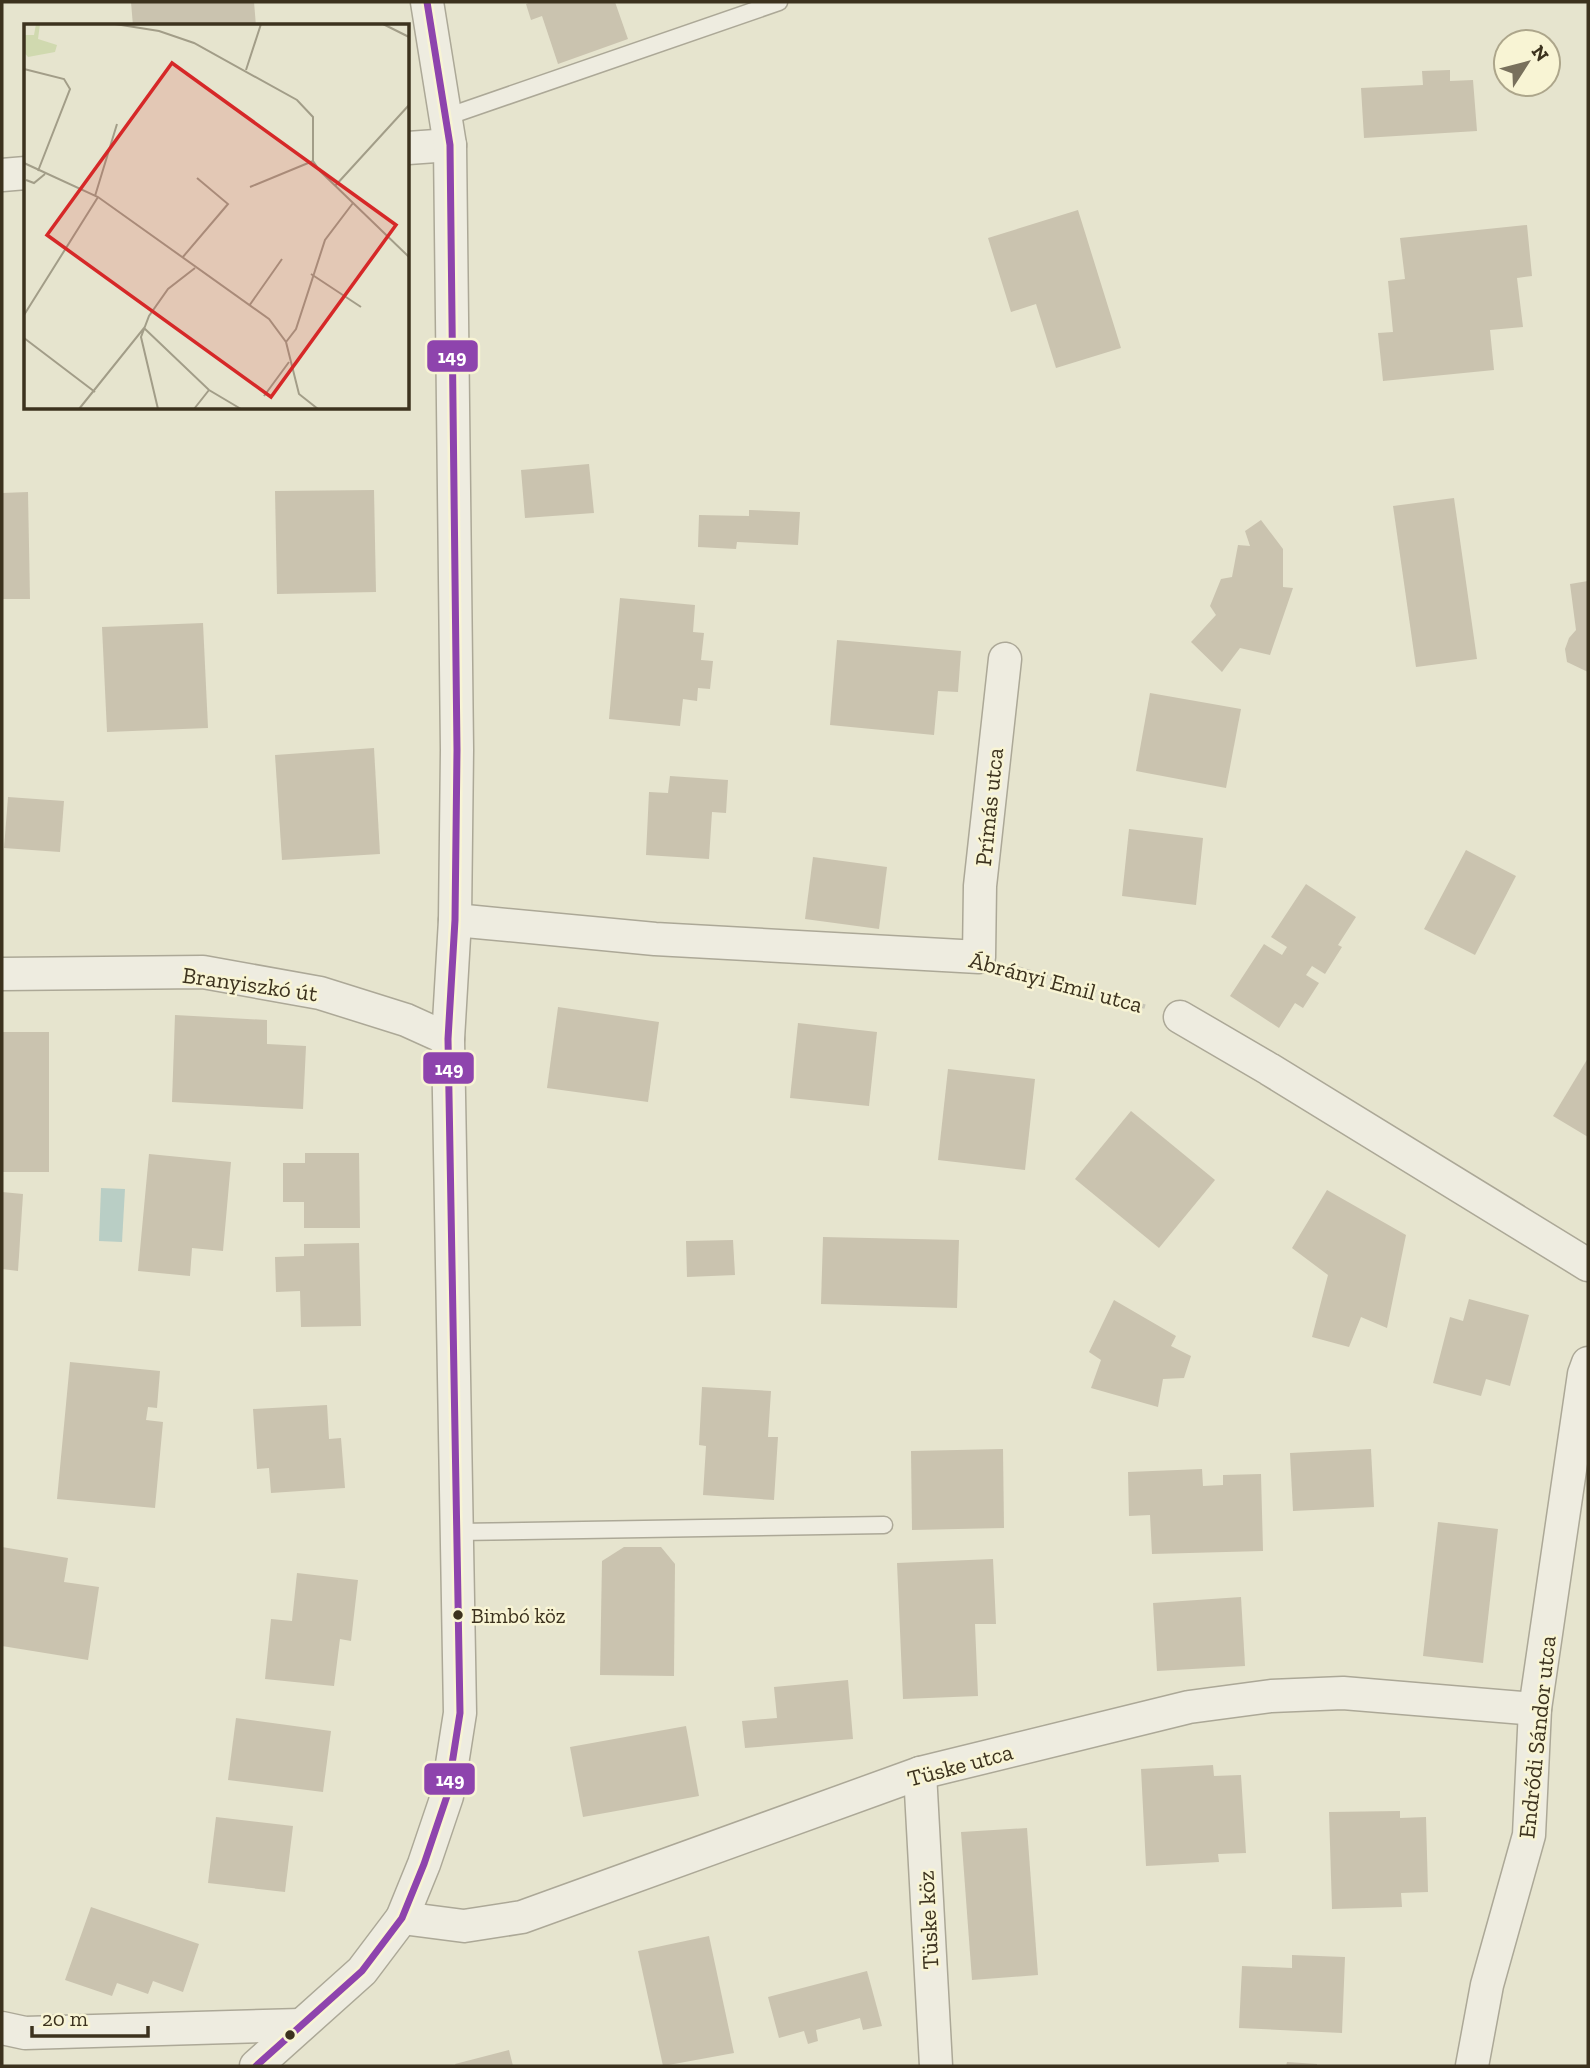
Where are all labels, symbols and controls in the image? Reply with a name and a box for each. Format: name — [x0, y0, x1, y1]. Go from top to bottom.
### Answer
inset map — [24, 24, 410, 410]
north arrow — [1492, 28, 1562, 98]
text: N — [1527, 41, 1554, 66]
line badge: 149 — [426, 339, 479, 373]
text: 149 — [438, 345, 466, 368]
street label: Prímás utca — [969, 746, 1009, 868]
street label: Ábrányi Emil utca — [966, 945, 1146, 1019]
street label: Branyiszkó út — [181, 961, 320, 1007]
line badge: 149 — [422, 1051, 475, 1085]
text: 149 — [435, 1057, 463, 1080]
place label: Bimbó köz — [471, 1603, 566, 1628]
marker: Bimbó köz — [451, 1608, 465, 1622]
street label: Endrődi Sándor utca — [1512, 1634, 1562, 1840]
street label: Tüske utca — [904, 1737, 1016, 1793]
line badge: 149 — [423, 1762, 476, 1796]
text: 149 — [436, 1768, 464, 1791]
street label: Tüske köz — [911, 1870, 945, 1970]
scale bar — [32, 1994, 147, 2038]
text: 20 m — [42, 2006, 88, 2031]
unlabelled marker — [283, 2028, 297, 2042]

